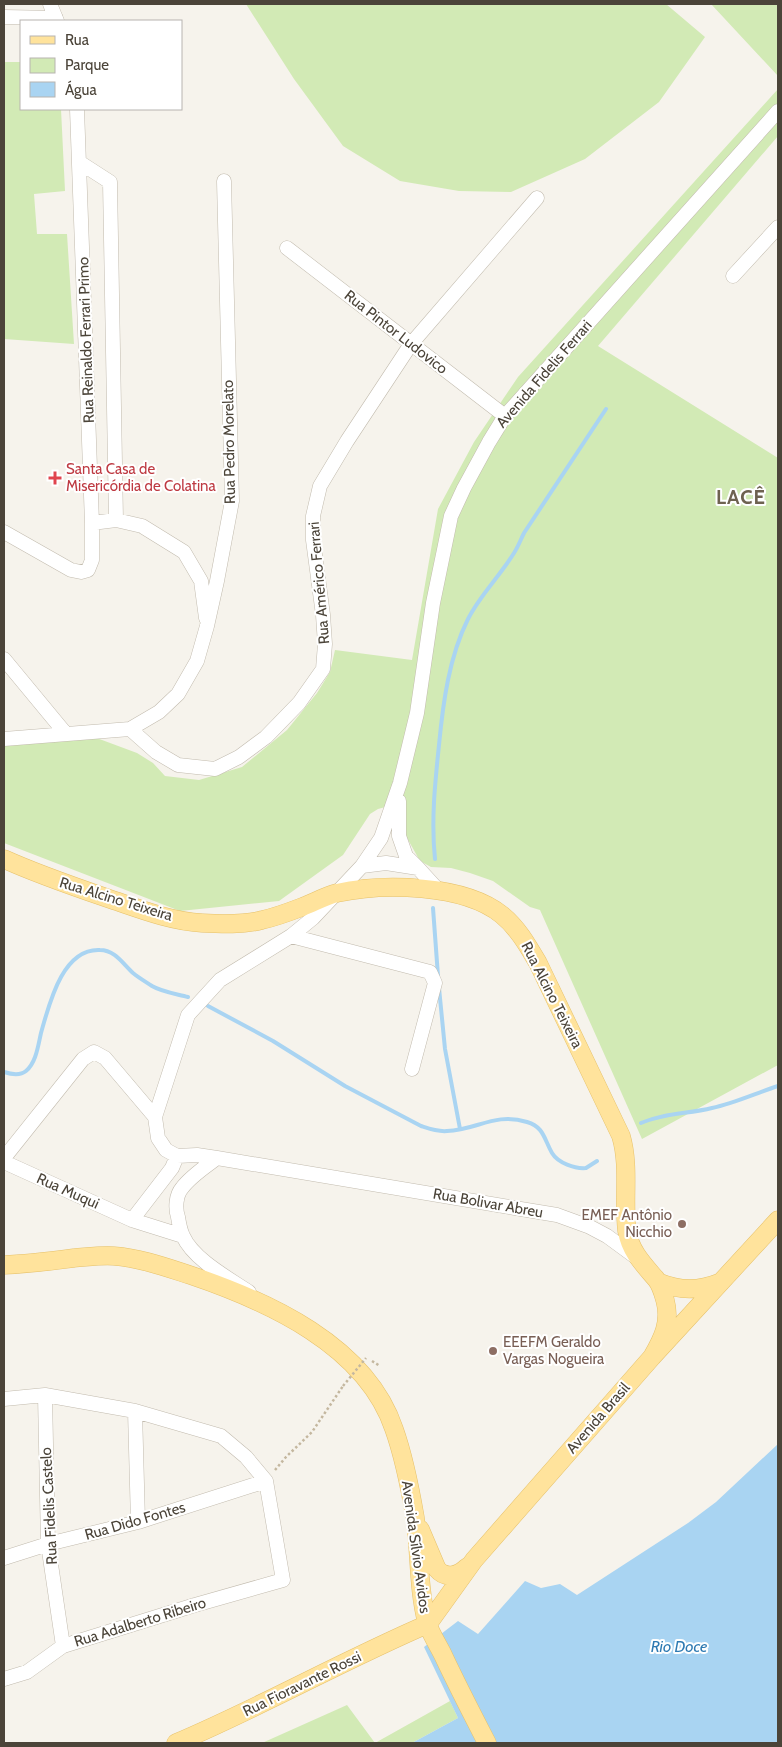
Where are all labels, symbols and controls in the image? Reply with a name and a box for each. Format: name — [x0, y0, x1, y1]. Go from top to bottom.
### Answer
legend — [20, 20, 182, 110]
text: Rua — [65, 31, 90, 49]
text: Parque — [65, 56, 109, 74]
text: Água — [65, 80, 97, 99]
street label: Rua Reinaldo Ferrari Primo — [74, 257, 98, 423]
street label: Rua Pintor Ludovico — [341, 286, 451, 378]
street label: Avenida Fidelis Ferrari — [492, 317, 596, 431]
street label: Rua Pedro Morelato — [219, 380, 239, 504]
place label: Santa Casa de Misericórdia de Colatina — [66, 460, 216, 495]
marker: Santa Casa de Misericórdia de Colatina — [48, 471, 62, 485]
district label: LACÊ — [716, 485, 766, 509]
street label: Rua Américo Ferrari — [305, 521, 333, 645]
street label: Rua Alcino Teixeira — [57, 873, 175, 925]
street label: Rua Alcino Teixeira — [517, 939, 587, 1052]
street label: Rua Muqui — [34, 1169, 102, 1213]
street label: Rua Bolivar Abreu — [432, 1184, 544, 1222]
place label: EMEF Antônio Nicchio — [581, 1206, 672, 1241]
marker: EMEF Antônio Nicchio — [676, 1218, 688, 1230]
place label: EEEFM Geraldo Vargas Nogueira — [503, 1333, 605, 1368]
marker: EEEFM Geraldo Vargas Nogueira — [487, 1345, 499, 1357]
street label: Avenida Brasil — [562, 1379, 634, 1457]
street label: Rua Fidelis Castelo — [37, 1447, 61, 1565]
street label: Avenida Sílvio Avidos — [398, 1480, 434, 1614]
street label: Rua Dido Fontes — [83, 1498, 187, 1544]
street label: Rua Adalberto Ribeiro — [72, 1593, 208, 1651]
water label: Rio Doce — [651, 1637, 707, 1656]
street label: Rua Fioravante Rossi — [240, 1648, 364, 1720]

